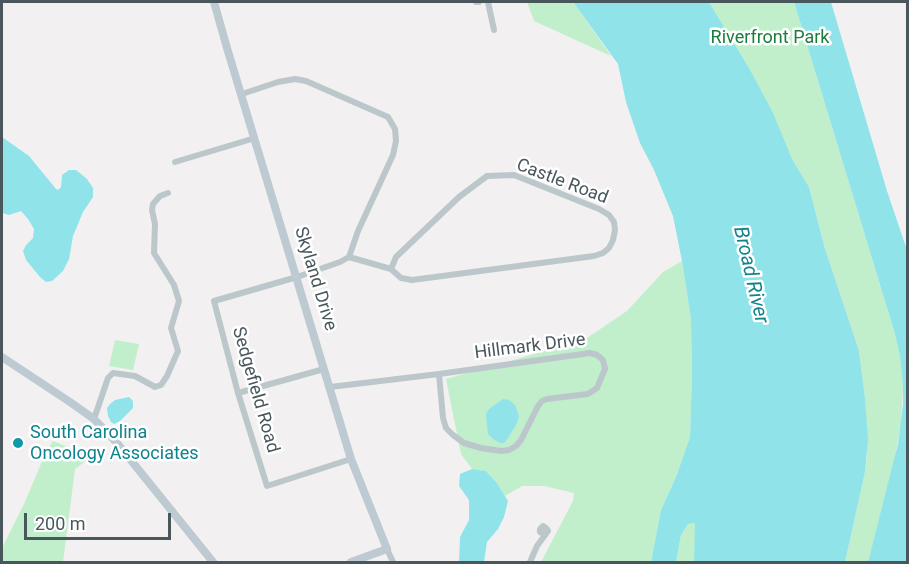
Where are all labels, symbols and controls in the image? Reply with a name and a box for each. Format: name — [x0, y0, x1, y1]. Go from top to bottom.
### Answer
park label: Riverfront Park — [711, 27, 829, 49]
street label: Castle Road — [513, 155, 611, 209]
street label: Skyland Drive — [289, 224, 341, 334]
water label: Broad River — [727, 224, 773, 326]
street label: Sedgefield Road — [227, 325, 283, 455]
street label: Hillmark Drive — [473, 329, 587, 365]
place label: South Carolina Oncology Associates — [30, 422, 199, 464]
marker: South Carolina Oncology Associates — [11, 436, 25, 450]
scale bar — [27, 501, 174, 539]
text: 200 m — [35, 513, 86, 534]

